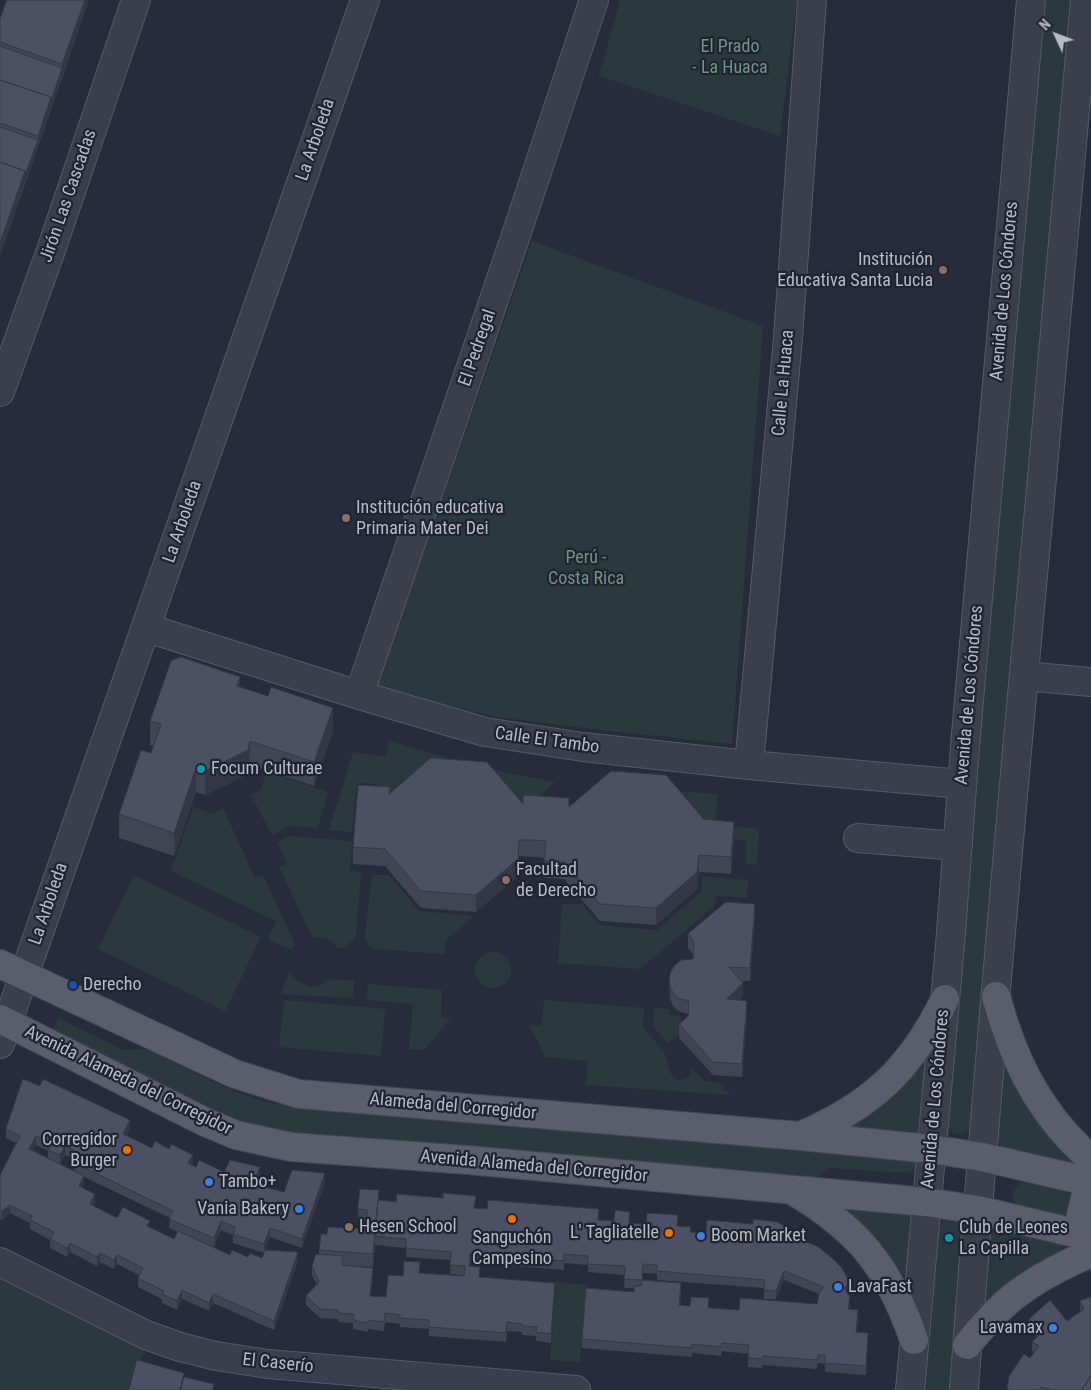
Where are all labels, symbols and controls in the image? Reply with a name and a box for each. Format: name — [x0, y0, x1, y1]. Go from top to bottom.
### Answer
north arrow — [1031, 10, 1081, 60]
text: N — [1036, 16, 1054, 33]
park label: El Prado - La Huaca — [692, 36, 768, 78]
street label: La Arboleda — [292, 96, 340, 184]
street label: Jirón Las Cascadas — [36, 127, 102, 265]
street label: Avenida de Los Cóndores — [986, 200, 1024, 382]
place label: Institución Educativa Santa Lucia — [777, 249, 933, 292]
marker: Institución Educativa Santa Lucia — [937, 264, 949, 276]
street label: El Pedregal — [455, 307, 501, 389]
street label: Calle La Huaca — [769, 329, 799, 437]
street label: La Arboleda — [159, 478, 207, 566]
place label: Institución educativa Primaria Mater Dei — [356, 497, 504, 540]
marker: Institución educativa Primaria Mater Dei — [340, 512, 352, 524]
park label: Perú - Costa Rica — [548, 547, 624, 590]
street label: Avenida de Los Cóndores — [951, 604, 989, 786]
street label: Calle El Tambo — [493, 723, 601, 759]
place label: Focum Culturae — [211, 758, 322, 780]
marker: Focum Culturae — [195, 763, 207, 775]
place label: Facultad de Derecho — [516, 859, 596, 902]
street label: La Arboleda — [25, 860, 73, 948]
marker: Facultad de Derecho — [500, 874, 512, 886]
place label: Derecho — [83, 974, 142, 996]
marker: Derecho — [67, 979, 79, 991]
street label: Avenida de Los Cóndores — [917, 1008, 955, 1190]
street label: Avenida Alameda del Corregidor — [21, 1021, 235, 1141]
street label: Alameda del Corregidor — [369, 1089, 537, 1125]
place label: Corregidor Burger — [42, 1129, 117, 1172]
marker: Corregidor Burger — [121, 1144, 133, 1156]
street label: Avenida Alameda del Corregidor — [420, 1146, 648, 1188]
place label: Tambo+ — [219, 1171, 276, 1193]
marker: Tambo+ — [203, 1176, 215, 1188]
place label: Vania Bakery — [197, 1198, 289, 1220]
marker: Vania Bakery — [293, 1203, 305, 1215]
marker: Sanguchón Campesino — [506, 1213, 518, 1225]
place label: Hesen School — [359, 1216, 457, 1238]
place label: Club de Leones La Capilla — [959, 1217, 1068, 1260]
marker: Hesen School — [343, 1221, 355, 1233]
place label: L' Tagliatelle — [570, 1222, 659, 1244]
place label: Boom Market — [711, 1225, 806, 1247]
place label: Sanguchón Campesino — [472, 1227, 552, 1270]
marker: L' Tagliatelle — [663, 1227, 675, 1239]
marker: Boom Market — [695, 1230, 707, 1242]
marker: Club de Leones La Capilla — [943, 1232, 955, 1244]
place label: LavaFast — [848, 1276, 912, 1298]
marker: LavaFast — [832, 1281, 844, 1293]
place label: Lavamax — [980, 1317, 1043, 1339]
marker: Lavamax — [1047, 1322, 1059, 1334]
street label: El Caserío — [241, 1350, 315, 1378]

